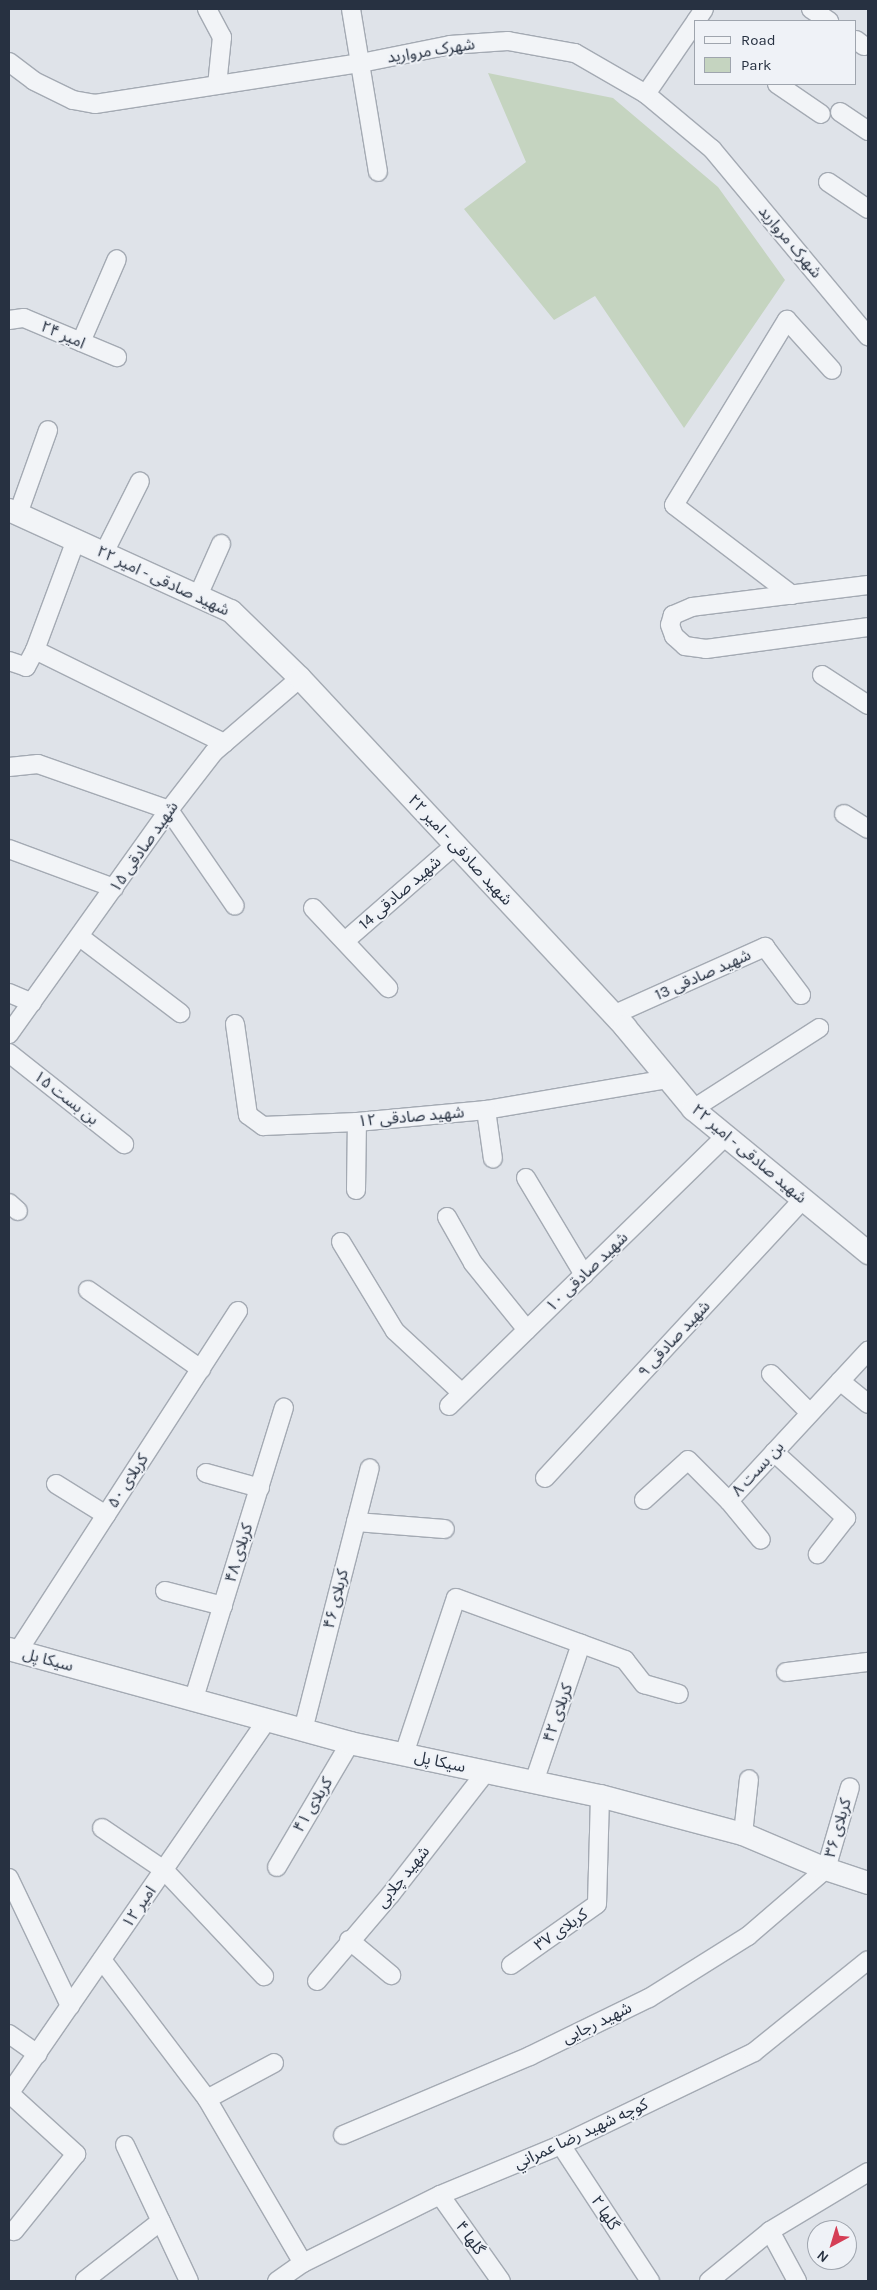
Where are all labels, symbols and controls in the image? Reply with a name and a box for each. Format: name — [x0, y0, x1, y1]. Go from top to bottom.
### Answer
legend — [694, 20, 857, 85]
text: Road — [741, 31, 776, 49]
street label: شهرک مروارید — [386, 35, 476, 67]
text: Park — [741, 56, 771, 74]
street label: شهرک مروارید — [754, 202, 826, 282]
street label: امیر ۲۴ — [38, 317, 88, 353]
street label: شهید صادقی - امیر ۲۲ — [94, 542, 232, 620]
street label: شهید صادقی - امیر ۲۲ — [404, 791, 516, 909]
street label: شهید صادقی ۱۵ — [106, 798, 182, 896]
street label: شهید صادقی 14 — [355, 852, 445, 934]
street label: شهید صادقی 13 — [652, 945, 754, 1005]
street label: بن بست ۱۵ — [30, 1067, 102, 1129]
street label: شهید صادقی - امیر ۲۲ — [688, 1100, 810, 1208]
street label: شهید صادقی ۱۲ — [357, 1103, 465, 1131]
street label: شهید صادقی ۱۰ — [542, 1228, 632, 1316]
street label: شهید صادقی ۹ — [634, 1297, 714, 1381]
street label: بن بست ۸ — [728, 1438, 788, 1500]
street label: کربلای ۵۰ — [103, 1450, 153, 1512]
street label: کربلای ۴۸ — [221, 1521, 257, 1585]
street label: کربلای ۴۶ — [319, 1567, 353, 1631]
street label: سیکا پل — [21, 1644, 75, 1676]
street label: کربلای ۴۲ — [539, 1681, 577, 1745]
street label: سیکا پل — [413, 1747, 467, 1777]
street label: کربلای ۴۱ — [289, 1774, 337, 1836]
street label: کربلای ۳۶ — [820, 1796, 856, 1860]
street label: شهید چلابی — [372, 1842, 434, 1912]
street label: امير ۱۲ — [118, 1882, 160, 1932]
street label: کربلای ۳۷ — [531, 1905, 591, 1955]
street label: شهید رجایی — [559, 1998, 635, 2048]
street label: كوچه شهيد رضا عمراني — [511, 2095, 651, 2173]
street label: گلها ۲ — [587, 2192, 623, 2234]
street label: گلها ۴ — [451, 2217, 489, 2259]
north arrow — [807, 2220, 857, 2270]
text: N — [814, 2247, 832, 2266]

